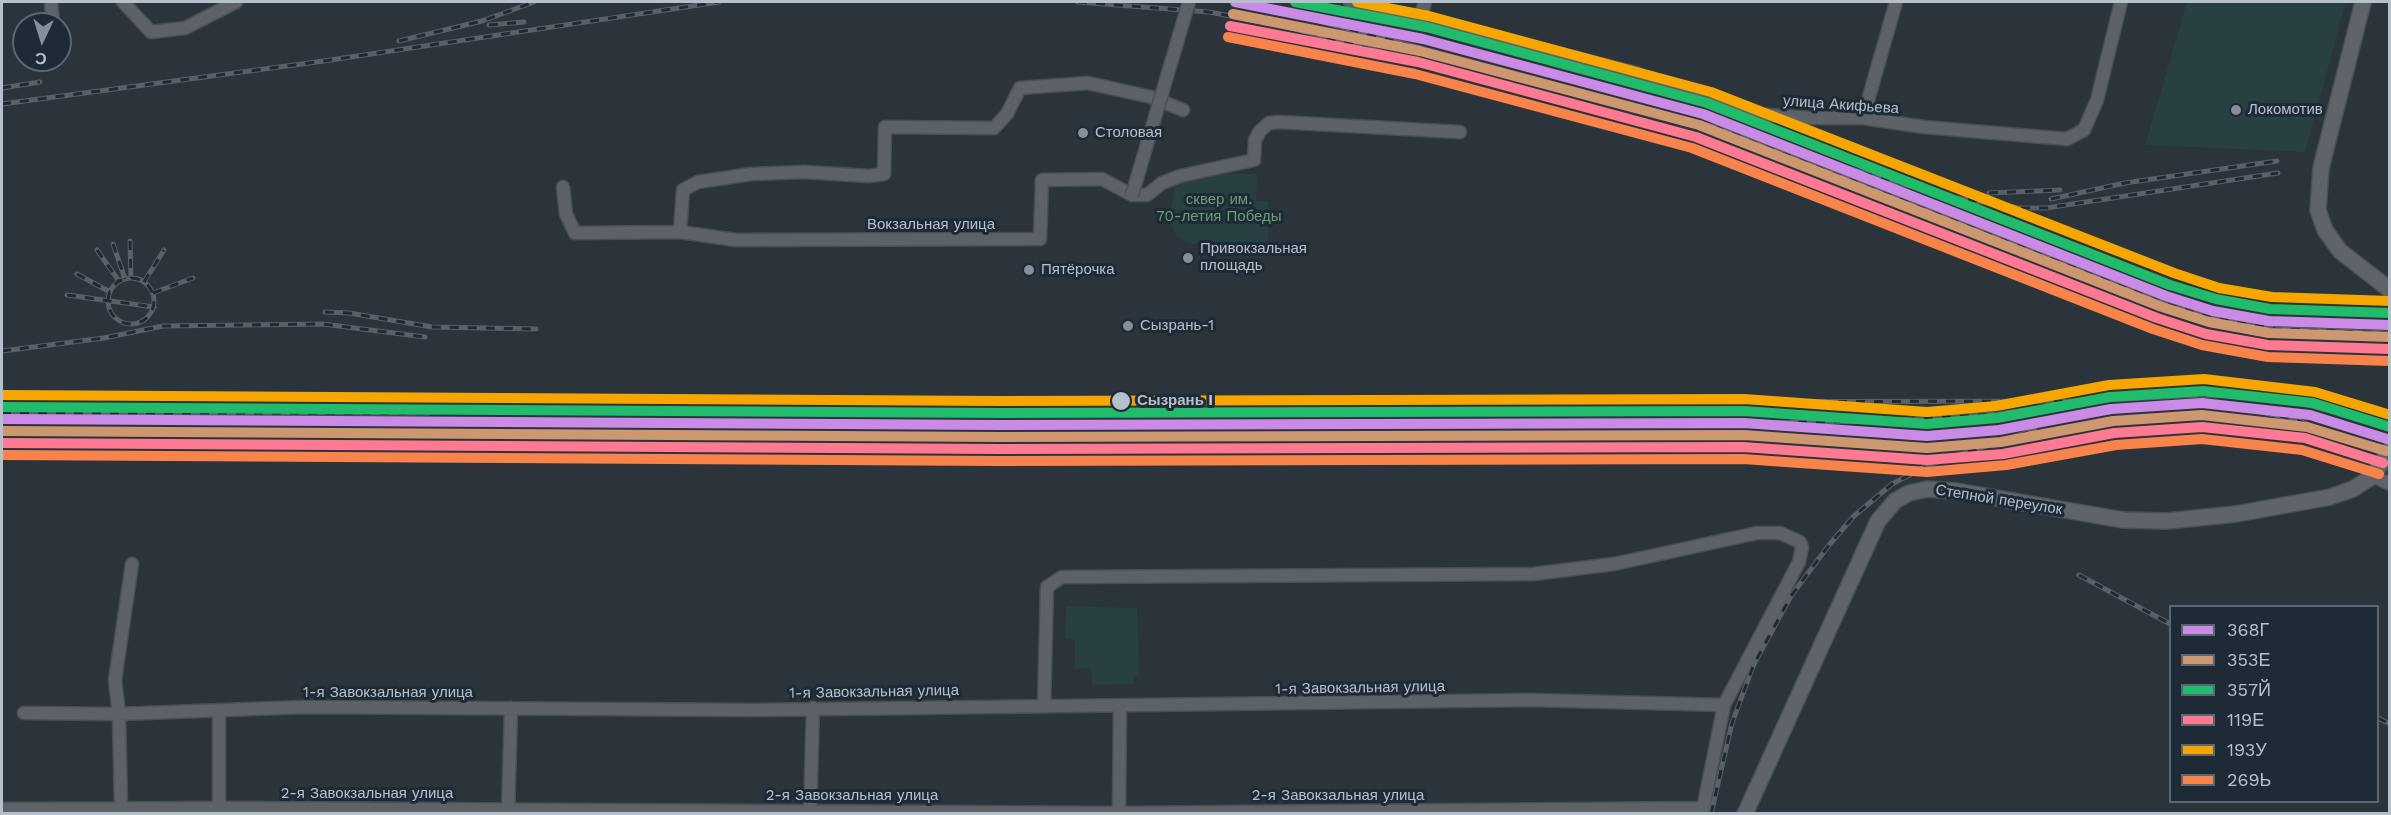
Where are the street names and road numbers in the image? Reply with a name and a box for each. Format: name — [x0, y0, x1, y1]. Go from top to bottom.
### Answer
street label: улица Акифьева — [1783, 92, 1899, 118]
street label: Вокзальная улица — [867, 216, 995, 234]
street label: Степной переулок — [1934, 481, 2064, 519]
street label: 1-я Завокзальная улица — [1275, 678, 1445, 698]
street label: 1-я Завокзальная улица — [789, 682, 959, 702]
street label: 1-я Завокзальная улица — [303, 684, 473, 702]
street label: 2-я Завокзальная улица — [281, 785, 453, 803]
street label: 2-я Завокзальная улица — [766, 787, 938, 805]
street label: 2-я Завокзальная улица — [1252, 787, 1424, 805]

